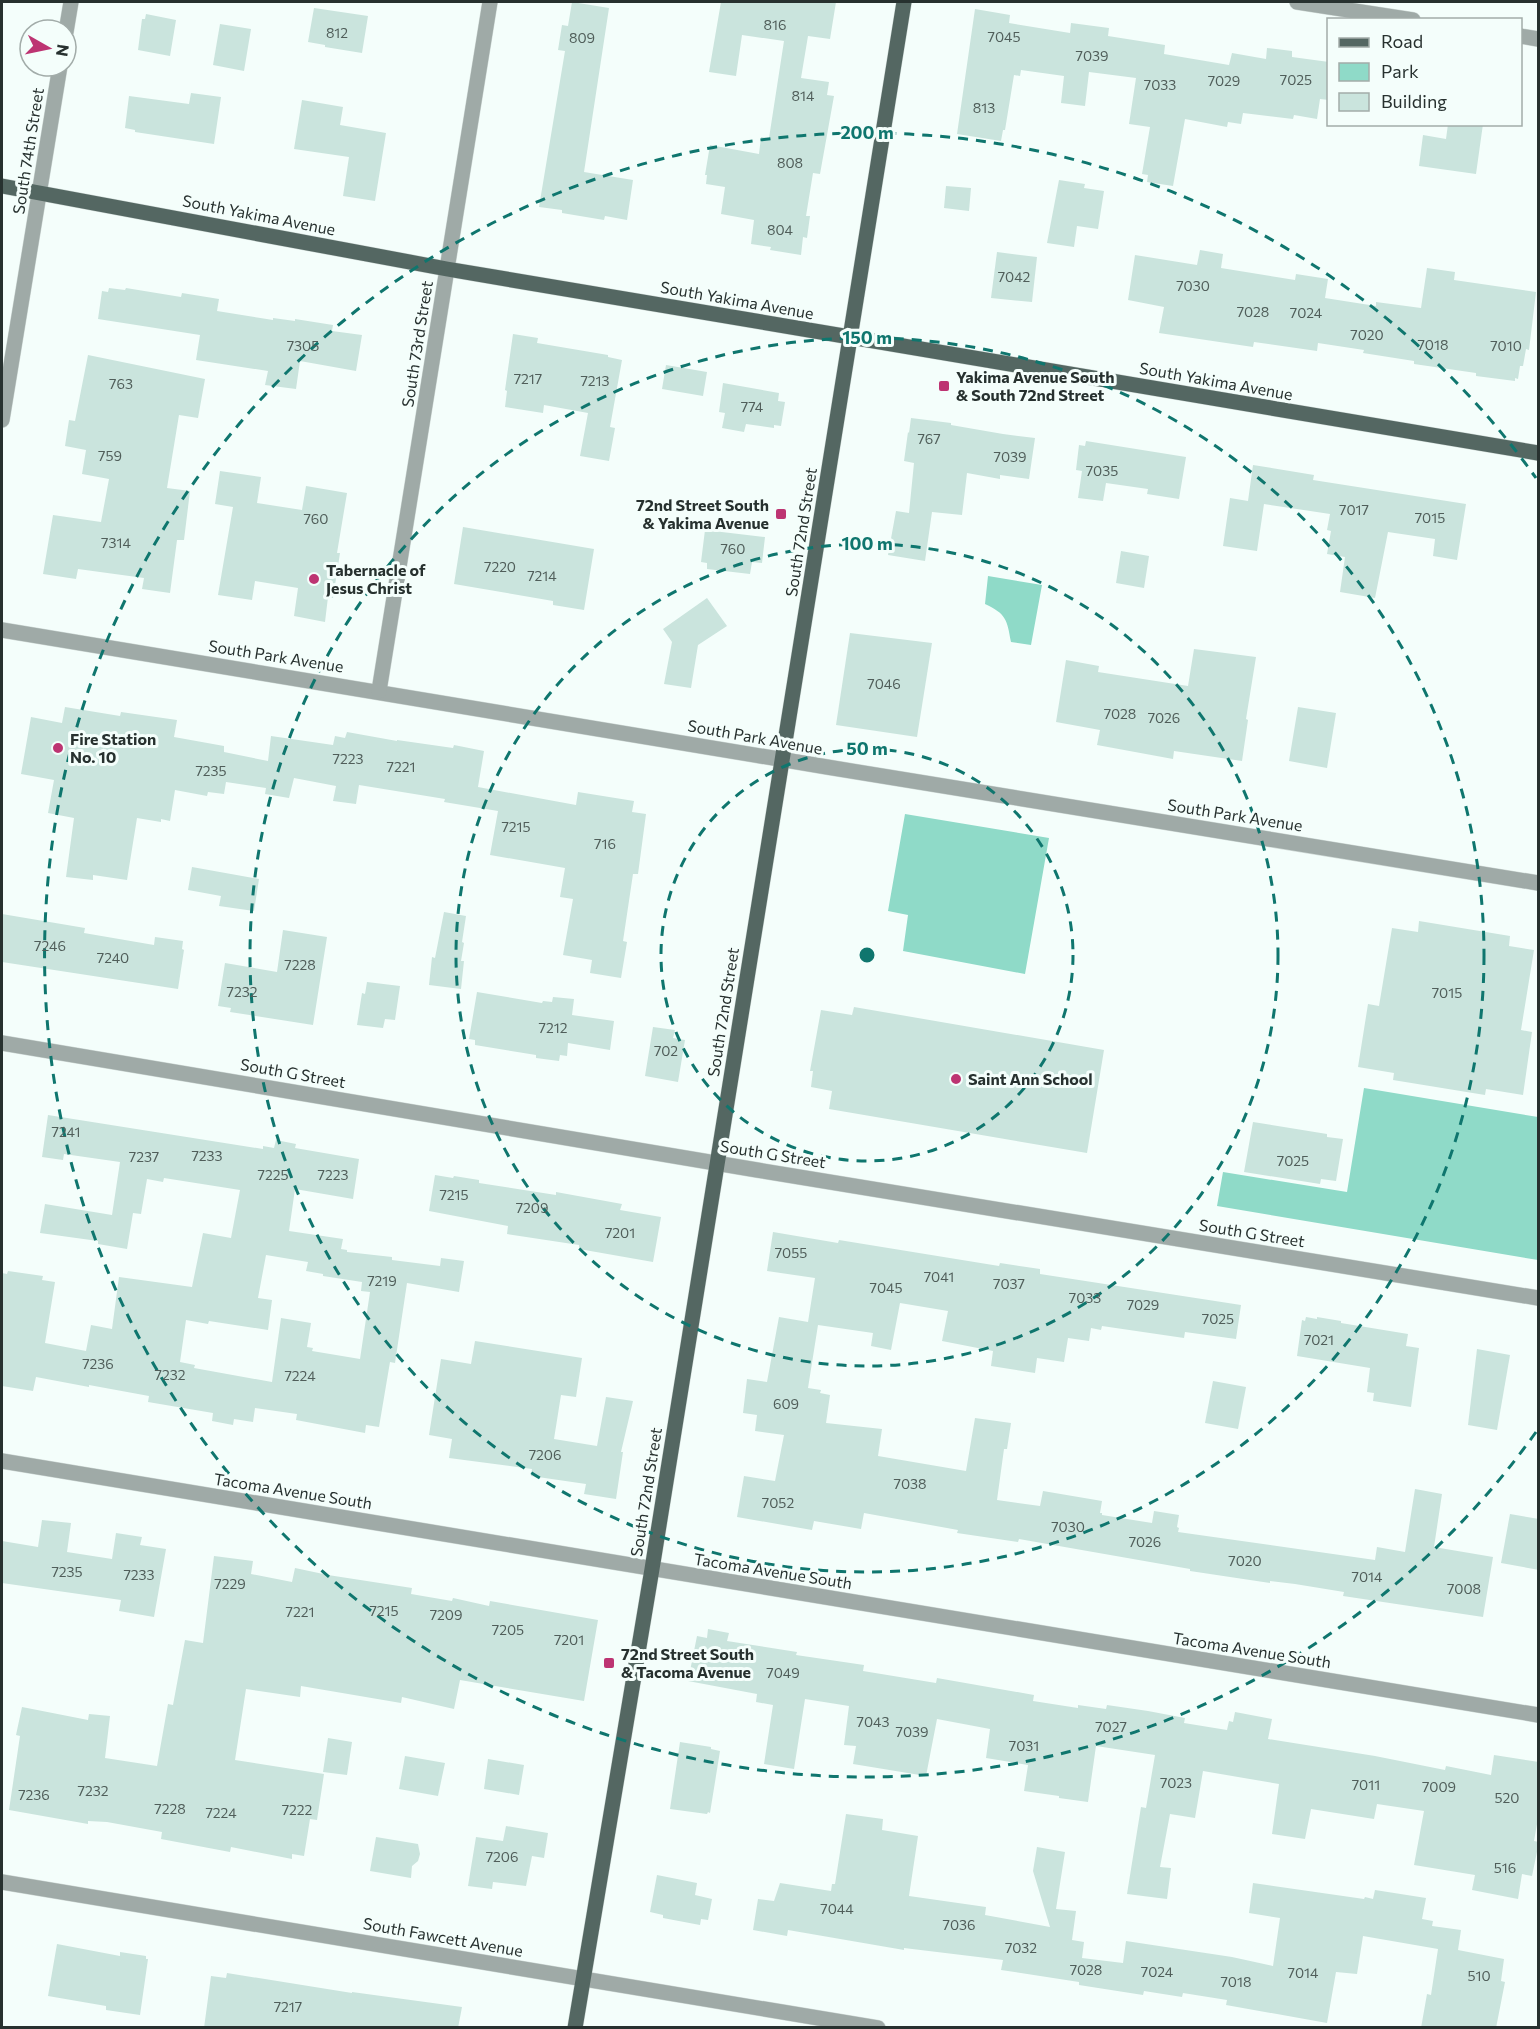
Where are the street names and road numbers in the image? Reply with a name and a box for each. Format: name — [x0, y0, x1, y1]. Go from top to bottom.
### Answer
street label: South 74th Street — [8, 86, 47, 216]
street label: South Yakima Avenue — [181, 190, 337, 239]
street label: South Yakima Avenue — [659, 277, 815, 322]
street label: South 73rd Street — [397, 279, 436, 409]
street label: South Yakima Avenue — [1138, 358, 1294, 403]
street label: South 72nd Street — [781, 465, 820, 598]
street label: South Park Avenue — [207, 635, 345, 676]
street label: South Park Avenue — [686, 715, 824, 758]
street label: South Park Avenue — [1166, 794, 1304, 835]
street label: South 72nd Street — [703, 945, 742, 1078]
street label: South G Street — [239, 1054, 348, 1091]
street label: South G Street — [719, 1136, 828, 1171]
street label: South G Street — [1198, 1215, 1307, 1250]
street label: South 72nd Street — [626, 1425, 665, 1558]
street label: Tacoma Avenue South — [213, 1469, 374, 1512]
street label: Tacoma Avenue South — [693, 1549, 854, 1592]
street label: Tacoma Avenue South — [1172, 1628, 1333, 1671]
street label: South Fawcett Avenue — [362, 1913, 525, 1960]

